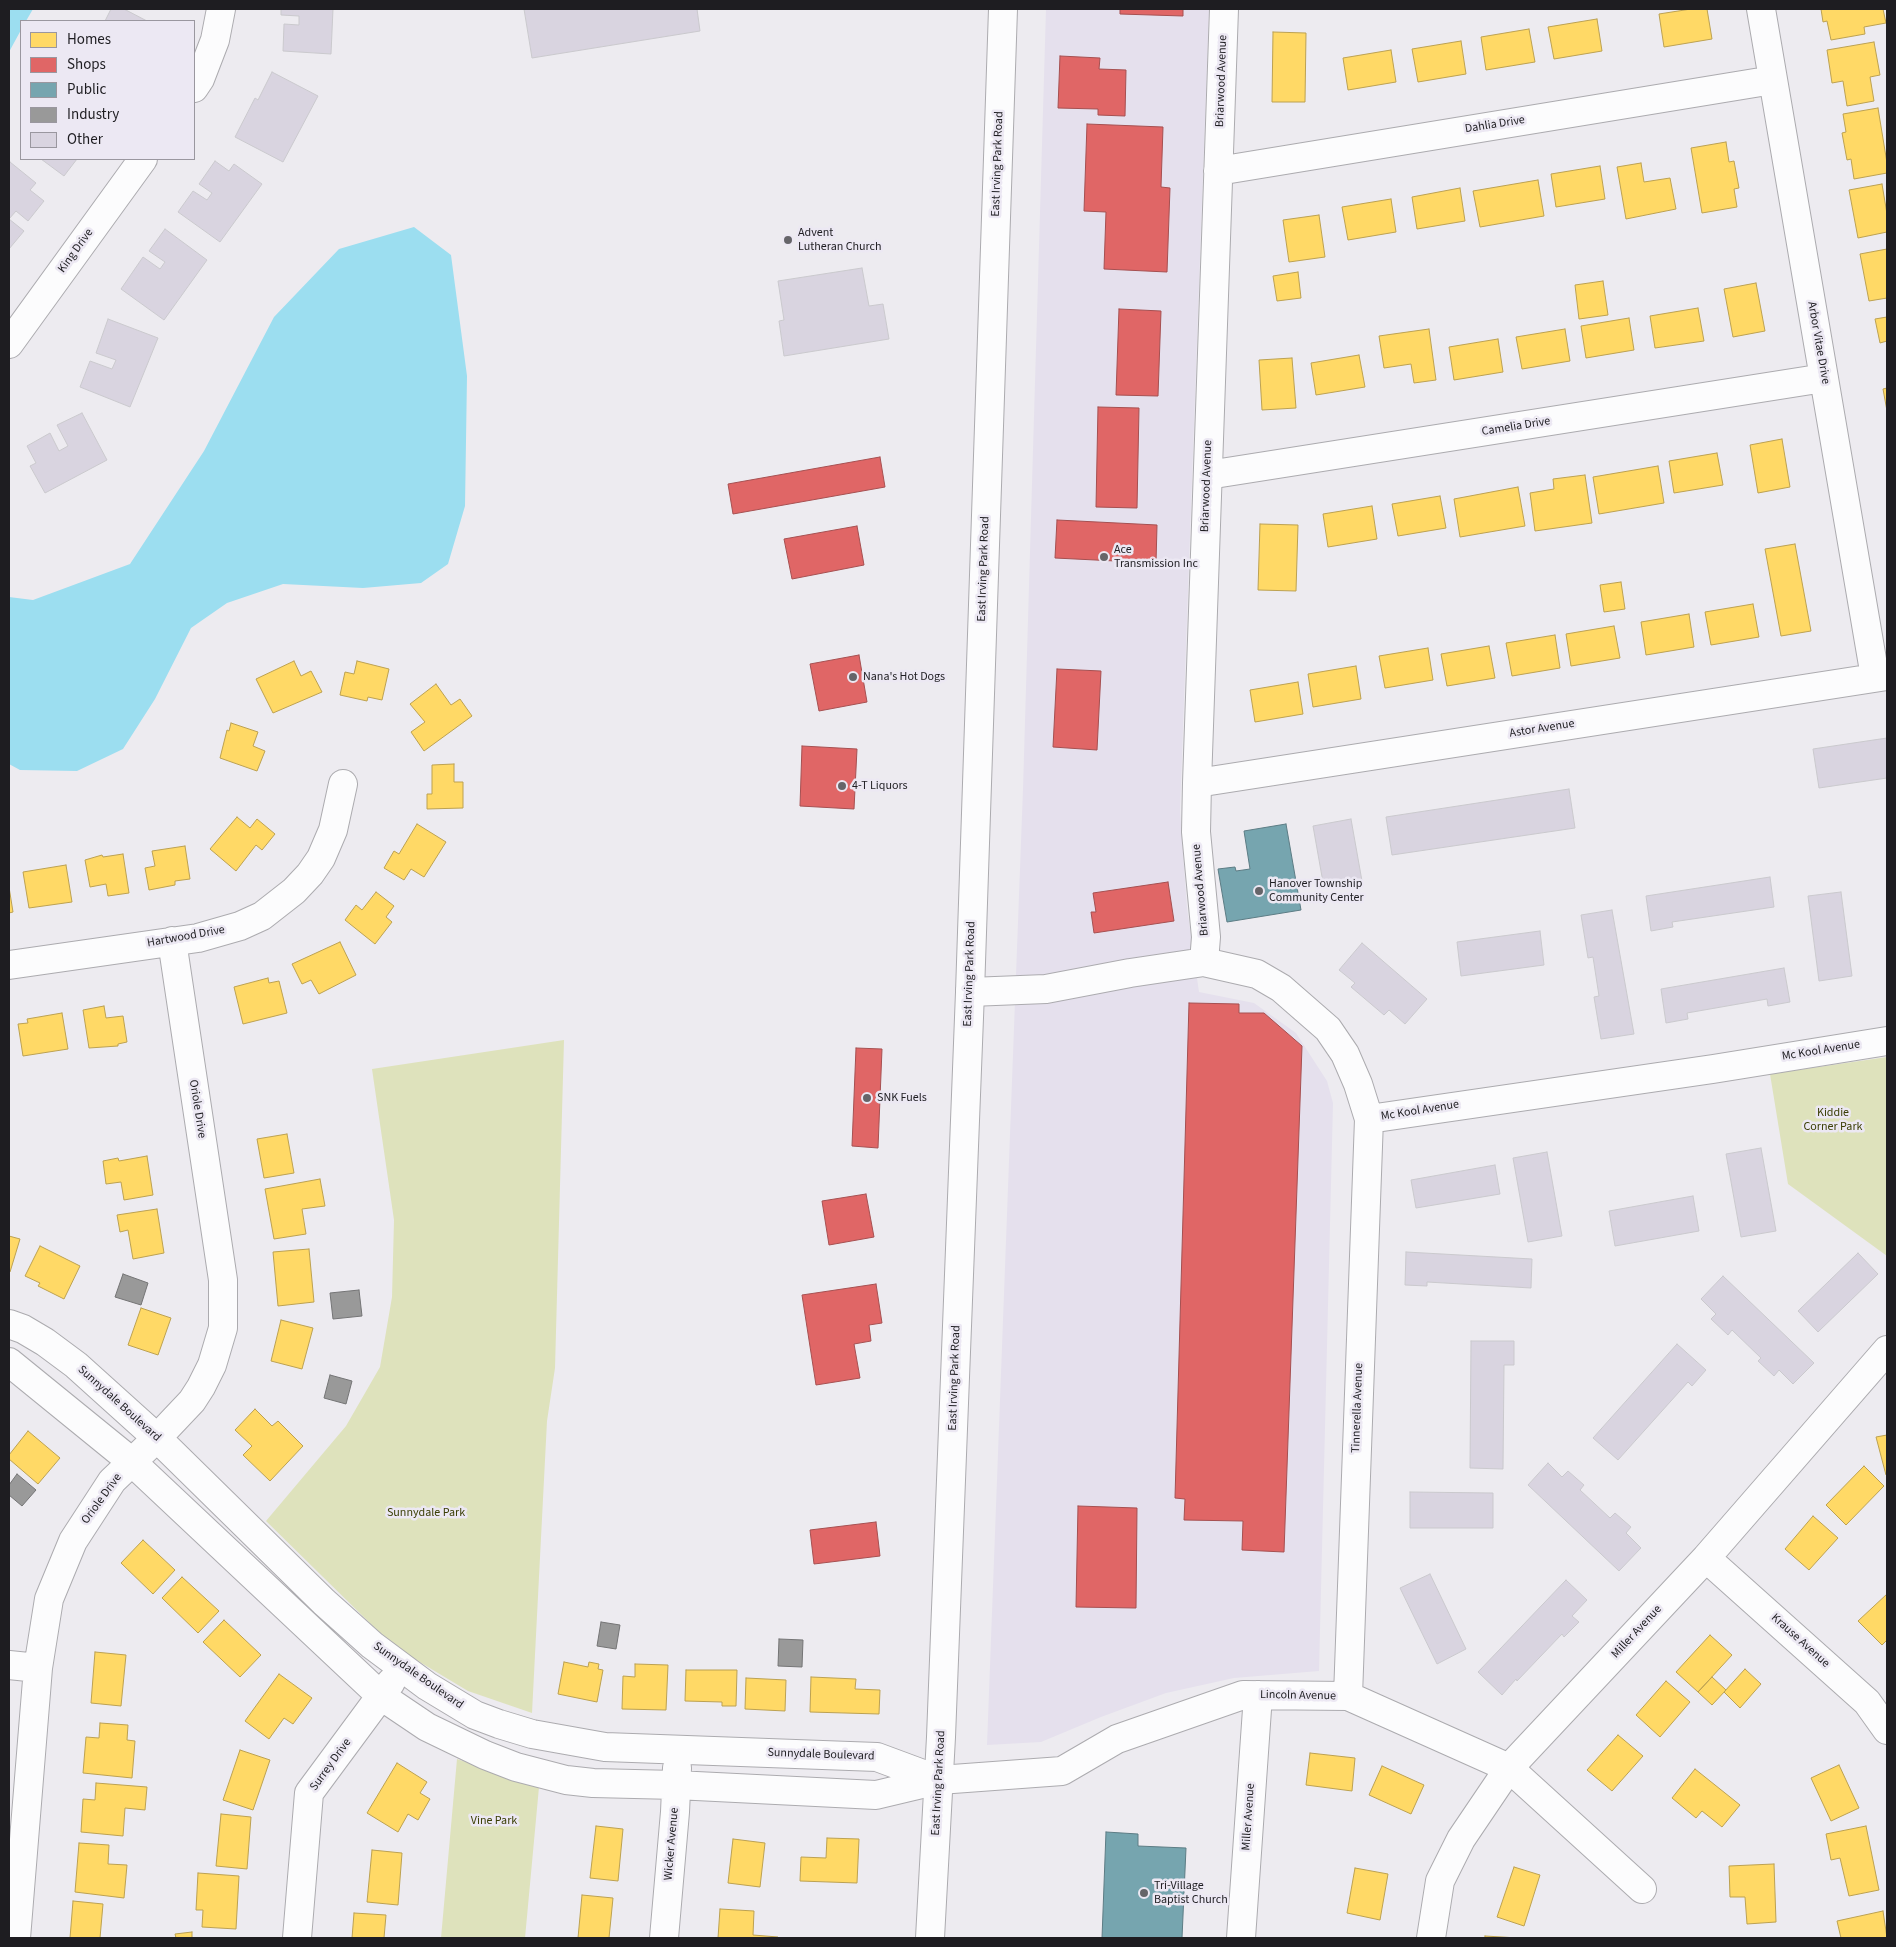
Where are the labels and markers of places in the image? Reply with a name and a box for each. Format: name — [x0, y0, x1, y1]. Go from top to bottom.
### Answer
place label: Advent Lutheran Church — [798, 226, 882, 254]
marker: Advent Lutheran Church — [782, 234, 794, 246]
place label: Ace Transmission Inc — [1114, 543, 1198, 571]
marker: Ace Transmission Inc — [1098, 551, 1110, 563]
place label: Nana's Hot Dogs — [863, 670, 945, 684]
marker: Nana's Hot Dogs — [847, 671, 859, 683]
place label: 4-T Liquors — [852, 779, 908, 793]
marker: 4-T Liquors — [836, 780, 848, 792]
place label: Hanover Township Community Center — [1269, 877, 1364, 905]
marker: Hanover Township Community Center — [1253, 885, 1265, 897]
place label: SNK Fuels — [877, 1091, 927, 1105]
marker: SNK Fuels — [861, 1092, 873, 1104]
place label: Tri-Village Baptist Church — [1154, 1879, 1228, 1907]
marker: Tri-Village Baptist Church — [1138, 1887, 1150, 1899]

